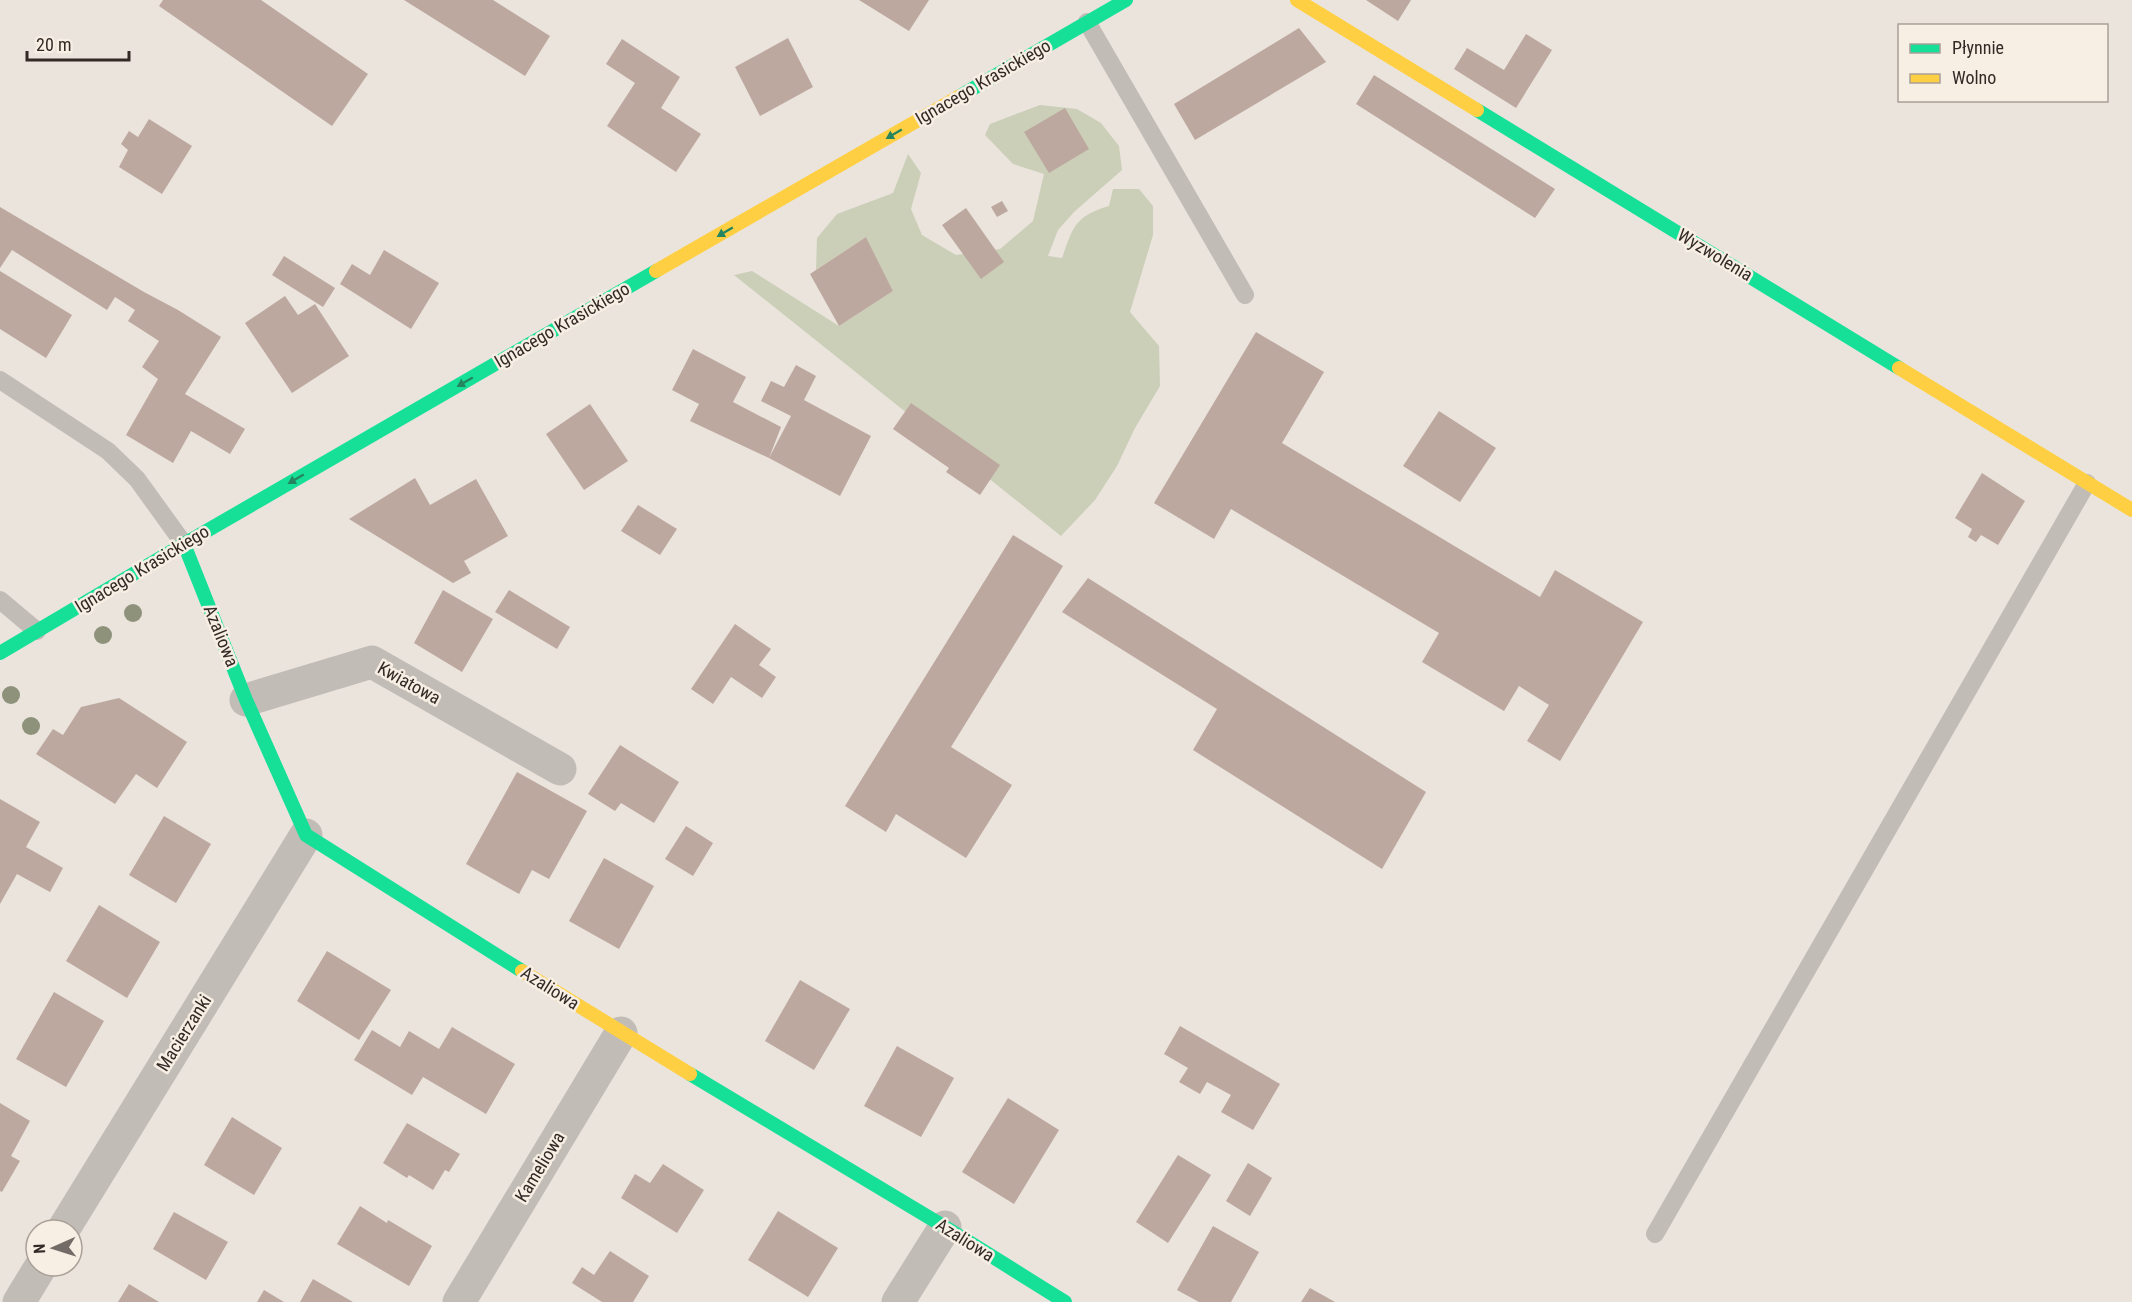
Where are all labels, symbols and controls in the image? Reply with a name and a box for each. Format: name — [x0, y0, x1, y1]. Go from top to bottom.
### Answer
scale bar — [27, 24, 129, 62]
legend — [1898, 24, 2108, 102]
text: 20 m — [36, 34, 71, 55]
street label: Ignacego Krasickiego — [912, 34, 1054, 129]
text: Płynnie — [1952, 37, 2004, 58]
text: Wolno — [1952, 67, 1996, 88]
one-way arrow — [885, 129, 902, 139]
street label: Wyzwolenia — [1674, 224, 1757, 285]
one-way arrow — [717, 226, 733, 237]
street label: Ignacego Krasickiego — [491, 277, 633, 372]
one-way arrow — [457, 376, 473, 387]
one-way arrow — [287, 474, 304, 484]
street label: Ignacego Krasickiego — [71, 520, 212, 617]
street label: Azaliowa — [200, 602, 243, 670]
street label: Kwiatowa — [374, 657, 444, 708]
street label: Azaliowa — [517, 962, 583, 1014]
street label: Macierzanki — [152, 991, 215, 1075]
street label: Kameliowa — [510, 1128, 569, 1206]
street label: Azaliowa — [932, 1214, 998, 1266]
north arrow — [24, 1218, 84, 1278]
text: N — [30, 1243, 49, 1254]

